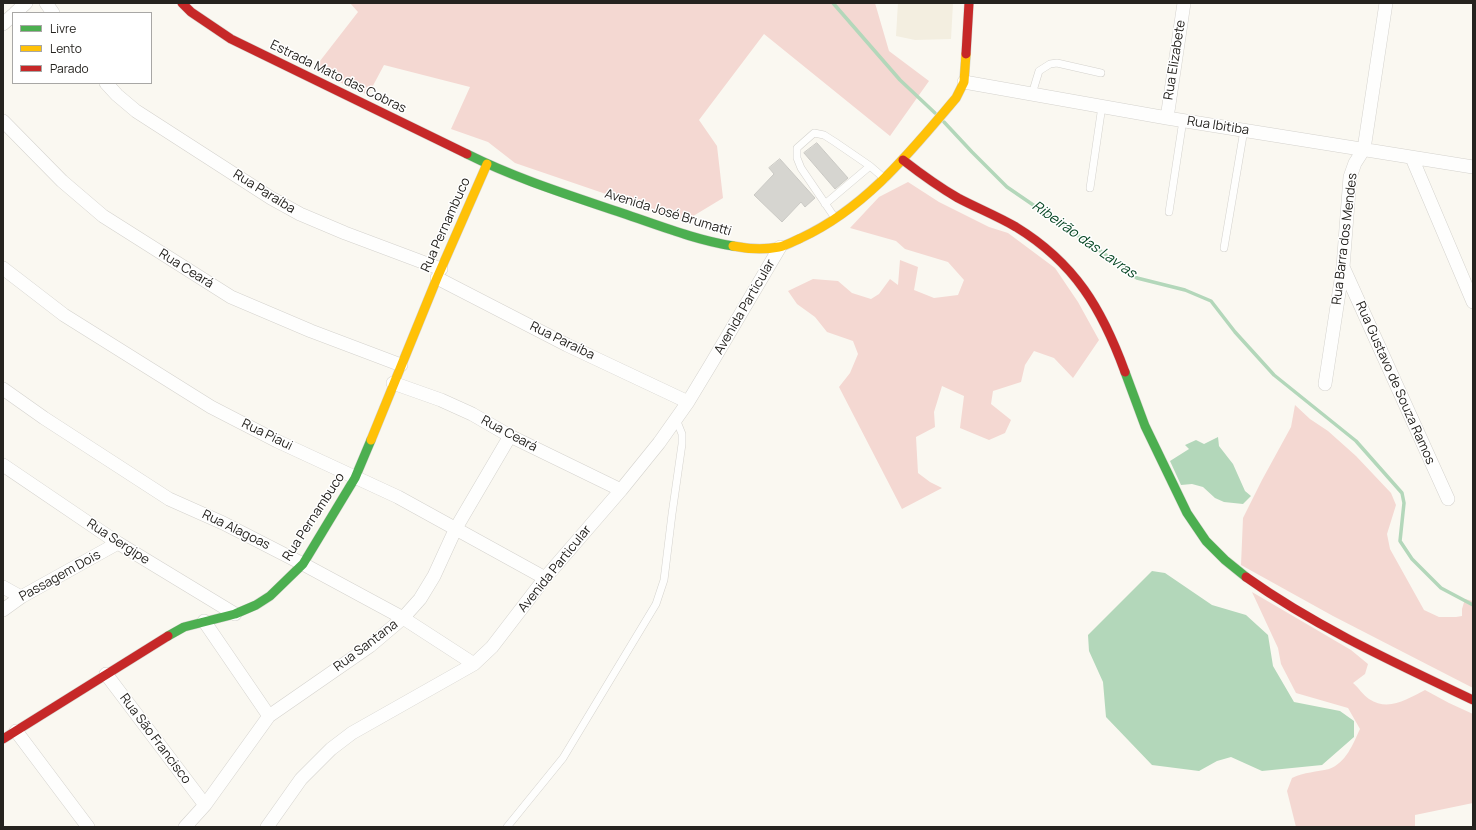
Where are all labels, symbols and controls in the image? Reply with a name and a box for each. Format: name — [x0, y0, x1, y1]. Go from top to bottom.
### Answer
legend — [12, 12, 152, 84]
street label: Rua Elizabete — [1161, 19, 1189, 101]
text: Livre — [50, 20, 76, 37]
street label: Estrada Mato das Cobras — [267, 37, 409, 117]
text: Lento — [50, 40, 82, 57]
text: Parado — [50, 60, 89, 77]
street label: Rua Ibitiba — [1186, 113, 1250, 139]
street label: Rua Paraíba — [230, 167, 298, 217]
street label: Rua Barra dos Mendes — [1329, 172, 1361, 306]
street label: Rua Pernambuco — [418, 175, 474, 275]
street label: Avenida José Brumatti — [603, 186, 733, 240]
water label: Ribeirão das Lavras — [1029, 198, 1139, 282]
street label: Rua Ceará — [156, 246, 216, 292]
street label: Avenida Particular — [711, 257, 779, 357]
street label: Rua Gustavo de Souza Ramos — [1352, 299, 1438, 467]
street label: Rua Paraíba — [527, 319, 597, 363]
street label: Rua Ceará — [478, 413, 540, 455]
street label: Rua Piaui — [239, 416, 295, 454]
street label: Rua Pernambuco — [280, 470, 348, 564]
street label: Rua Alagoas — [199, 507, 273, 553]
street label: Rua Sergipe — [84, 516, 152, 568]
street label: Avenida Particular — [515, 522, 595, 616]
street label: Passagem Dois — [17, 547, 103, 605]
street label: Rua Santana — [331, 617, 401, 675]
street label: Rua São Francisco — [116, 691, 194, 787]

